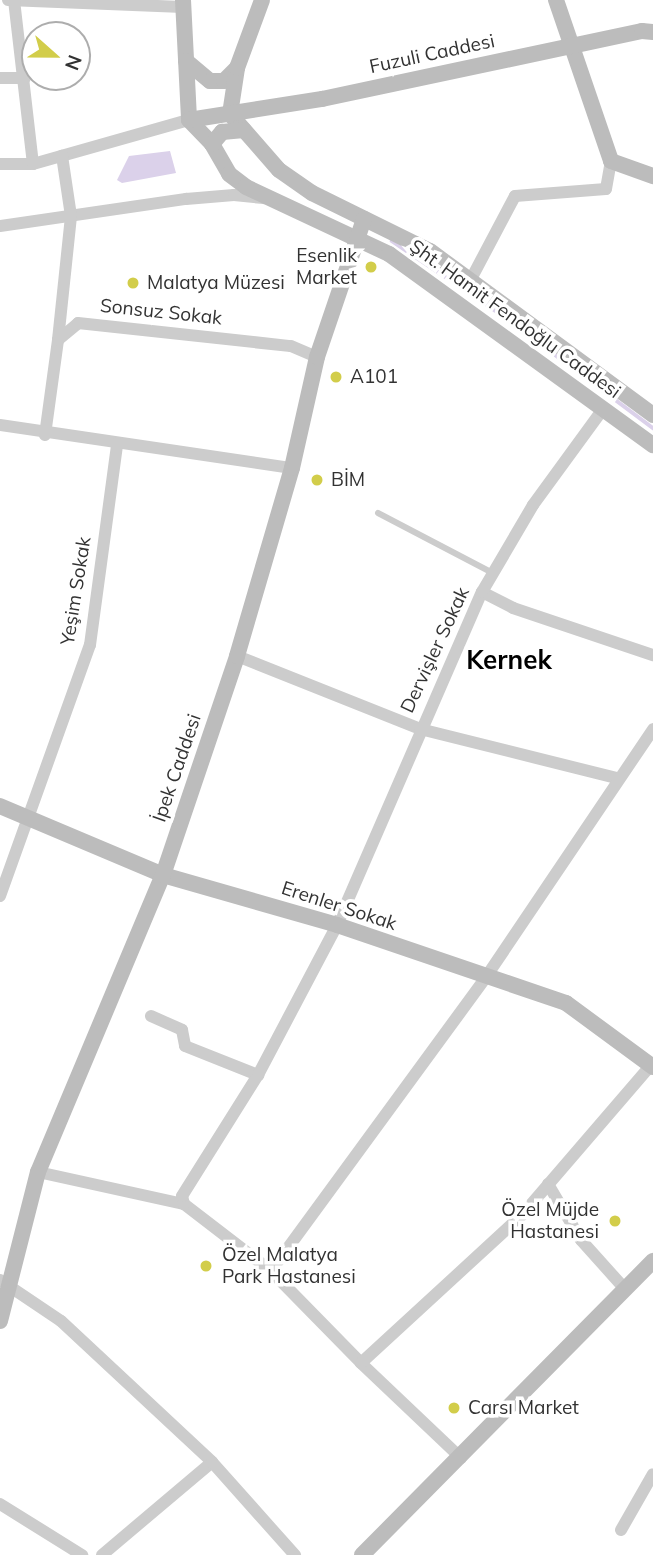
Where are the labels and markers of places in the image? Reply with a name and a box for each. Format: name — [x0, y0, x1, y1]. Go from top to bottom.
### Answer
place label: Esenlik Market — [296, 245, 357, 289]
marker: Esenlik Market — [363, 259, 379, 275]
place label: Malatya Müzesi — [147, 272, 285, 294]
marker: Malatya Müzesi — [125, 275, 141, 291]
place label: A101 — [350, 366, 398, 388]
marker: A101 — [328, 369, 344, 385]
place label: BİM — [331, 469, 365, 491]
marker: BİM — [309, 472, 325, 488]
place label: Özel Müjde Hastanesi — [501, 1199, 599, 1243]
marker: Özel Müjde Hastanesi — [605, 1211, 625, 1231]
place label: Özel Malatya Park Hastanesi — [222, 1244, 356, 1288]
marker: Özel Malatya Park Hastanesi — [196, 1256, 216, 1276]
place label: Carsı Market — [468, 1397, 579, 1419]
marker: Carsı Market — [446, 1400, 462, 1416]

